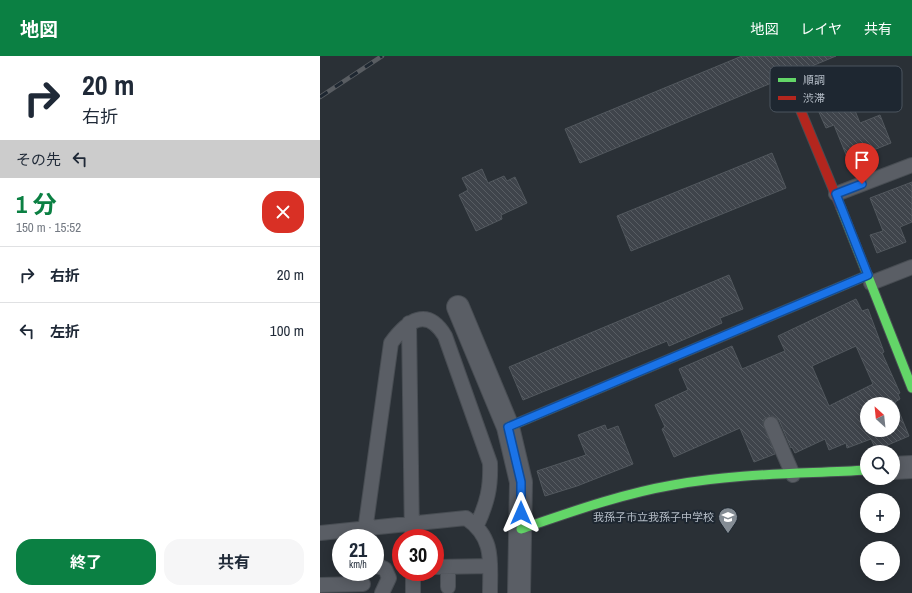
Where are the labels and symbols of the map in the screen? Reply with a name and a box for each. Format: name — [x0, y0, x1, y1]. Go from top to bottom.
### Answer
legend — [770, 66, 902, 112]
text: 順調 — [803, 73, 825, 87]
text: 渋滞 — [803, 91, 825, 105]
pin — [845, 143, 879, 184]
north arrow — [860, 397, 900, 437]
position arrow — [500, 492, 542, 534]
school or university icon: 我孫子市立我孫子中学校 — [717, 506, 739, 534]
place label: 我孫子市立我孫子中学校 — [593, 510, 714, 524]
speed limit sign: 30 — [392, 529, 444, 581]

